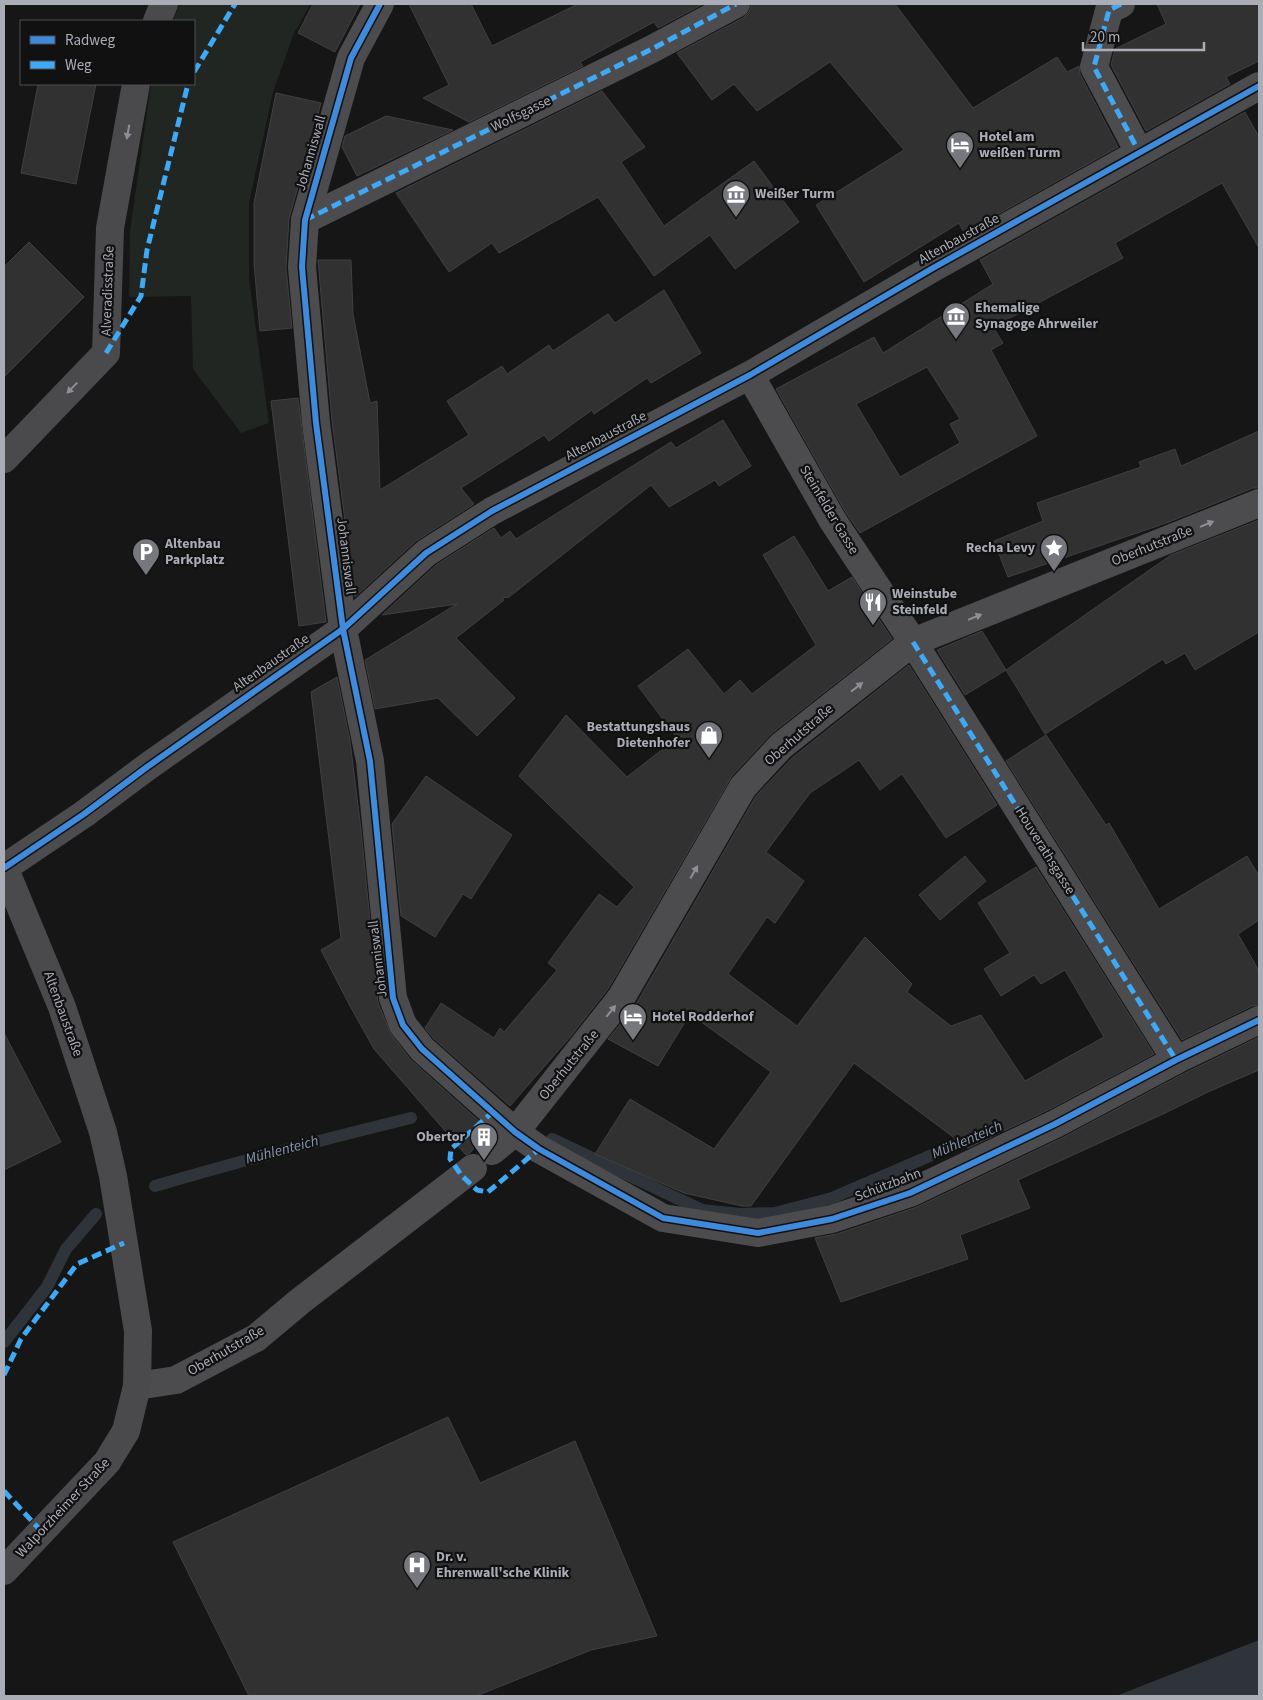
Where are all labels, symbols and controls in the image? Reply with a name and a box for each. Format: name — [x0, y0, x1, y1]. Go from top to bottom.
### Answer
legend — [20, 20, 195, 85]
scale bar — [1083, 20, 1204, 52]
text: 20 m — [1090, 27, 1120, 48]
text: Radweg — [65, 30, 115, 51]
text: Weg — [65, 55, 92, 76]
street label: Wolfsgasse — [488, 91, 554, 137]
street label: Johanniswall — [291, 112, 331, 193]
one-way arrow — [123, 124, 131, 140]
place label: Hotel am weißen Turm — [979, 127, 1061, 163]
hotel icon: Hotel am weißen Turm — [945, 130, 975, 169]
museum icon: Weißer Turm — [721, 179, 751, 218]
place label: Weißer Turm — [755, 184, 835, 204]
street label: Altenbaustraße — [915, 209, 1003, 269]
street label: Alveradisstraße — [96, 246, 120, 336]
place label: Ehemalige Synagoge Ahrweiler — [975, 298, 1099, 334]
museum icon: Ehemalige Synagoge Ahrweiler — [941, 301, 971, 340]
one-way arrow — [66, 382, 78, 394]
street label: Altenbaustraße — [562, 406, 650, 466]
street label: Steinfelder Gasse — [794, 462, 864, 558]
street label: Johanniswall — [331, 516, 361, 596]
one-way arrow — [1200, 520, 1214, 528]
street label: Oberhutstraße — [1109, 521, 1195, 571]
place icon: Recha Levy — [1039, 533, 1069, 572]
place label: Altenbau Parkplatz — [164, 534, 225, 570]
parking icon: Altenbau Parkplatz — [131, 537, 161, 576]
place label: Recha Levy — [966, 538, 1036, 558]
place label: Weinstube Steinfeld — [892, 584, 957, 620]
restaurant icon: Weinstube Steinfeld — [858, 587, 888, 626]
one-way arrow — [968, 613, 983, 621]
street label: Altenbaustraße — [229, 629, 313, 697]
one-way arrow — [850, 681, 863, 692]
street label: Oberhutstraße — [760, 699, 838, 771]
place label: Bestattungshaus Dietenhofer — [587, 717, 690, 753]
shop icon: Bestattungshaus Dietenhofer — [694, 720, 724, 759]
street label: Houverathsgasse — [1010, 803, 1080, 899]
one-way arrow — [690, 865, 699, 878]
street label: Johanniswall — [363, 919, 393, 999]
street label: Altenbaustraße — [38, 969, 88, 1059]
hotel icon: Hotel Rodderhof — [618, 1002, 648, 1041]
one-way arrow — [606, 1005, 617, 1018]
place label: Hotel Rodderhof — [652, 1007, 755, 1027]
street label: Oberhutstraße — [534, 1025, 604, 1105]
water label: Mühlenteich — [928, 1116, 1006, 1164]
building icon: Obertor — [469, 1122, 499, 1161]
place label: Obertor — [416, 1127, 465, 1147]
water label: Mühlenteich — [243, 1130, 321, 1170]
street label: Schützbahn — [852, 1163, 924, 1207]
street label: Oberhutstraße — [184, 1321, 268, 1381]
street label: Walporzheimer Straße — [11, 1454, 115, 1562]
place label: Dr. v. Ehrenwall'sche Klinik — [436, 1547, 570, 1583]
hospital icon: Dr. v. Ehrenwall'sche Klinik — [402, 1550, 432, 1589]

